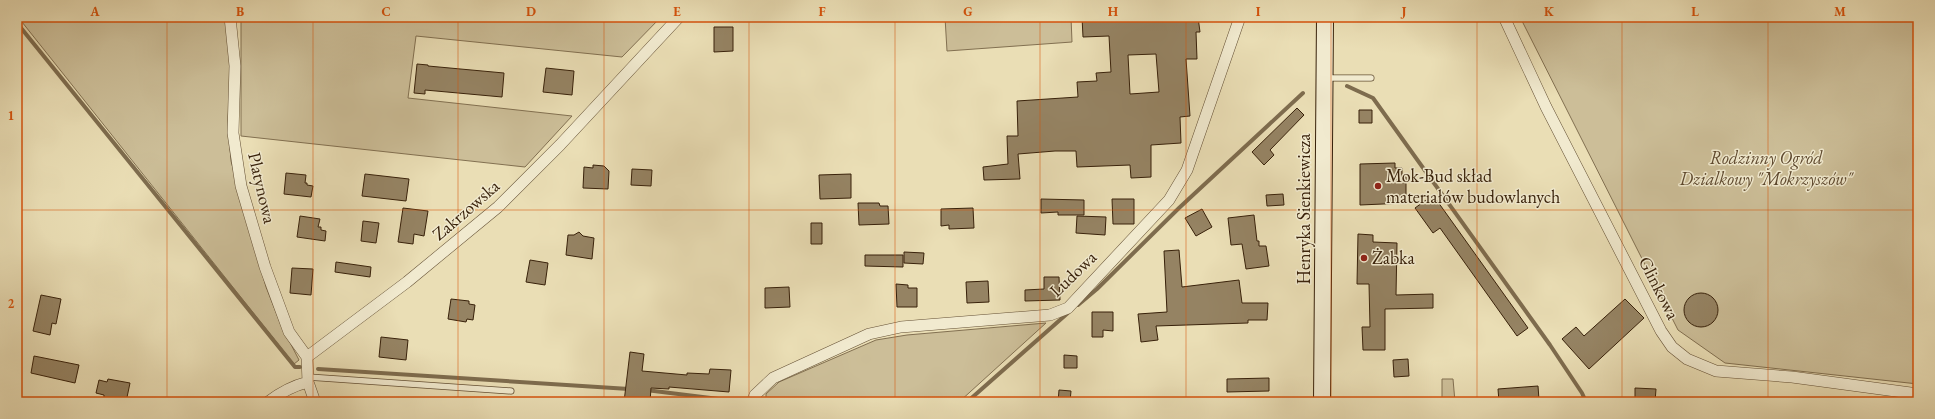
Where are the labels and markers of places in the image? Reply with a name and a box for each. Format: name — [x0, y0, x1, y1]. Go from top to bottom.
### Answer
place label: Mok-Bud skład materiałów budowlanych — [1386, 164, 1560, 208]
marker: Mok-Bud skład materiałów budowlanych — [1373, 181, 1383, 191]
place label: Żabka — [1372, 246, 1415, 269]
marker: Żabka — [1359, 253, 1369, 263]

